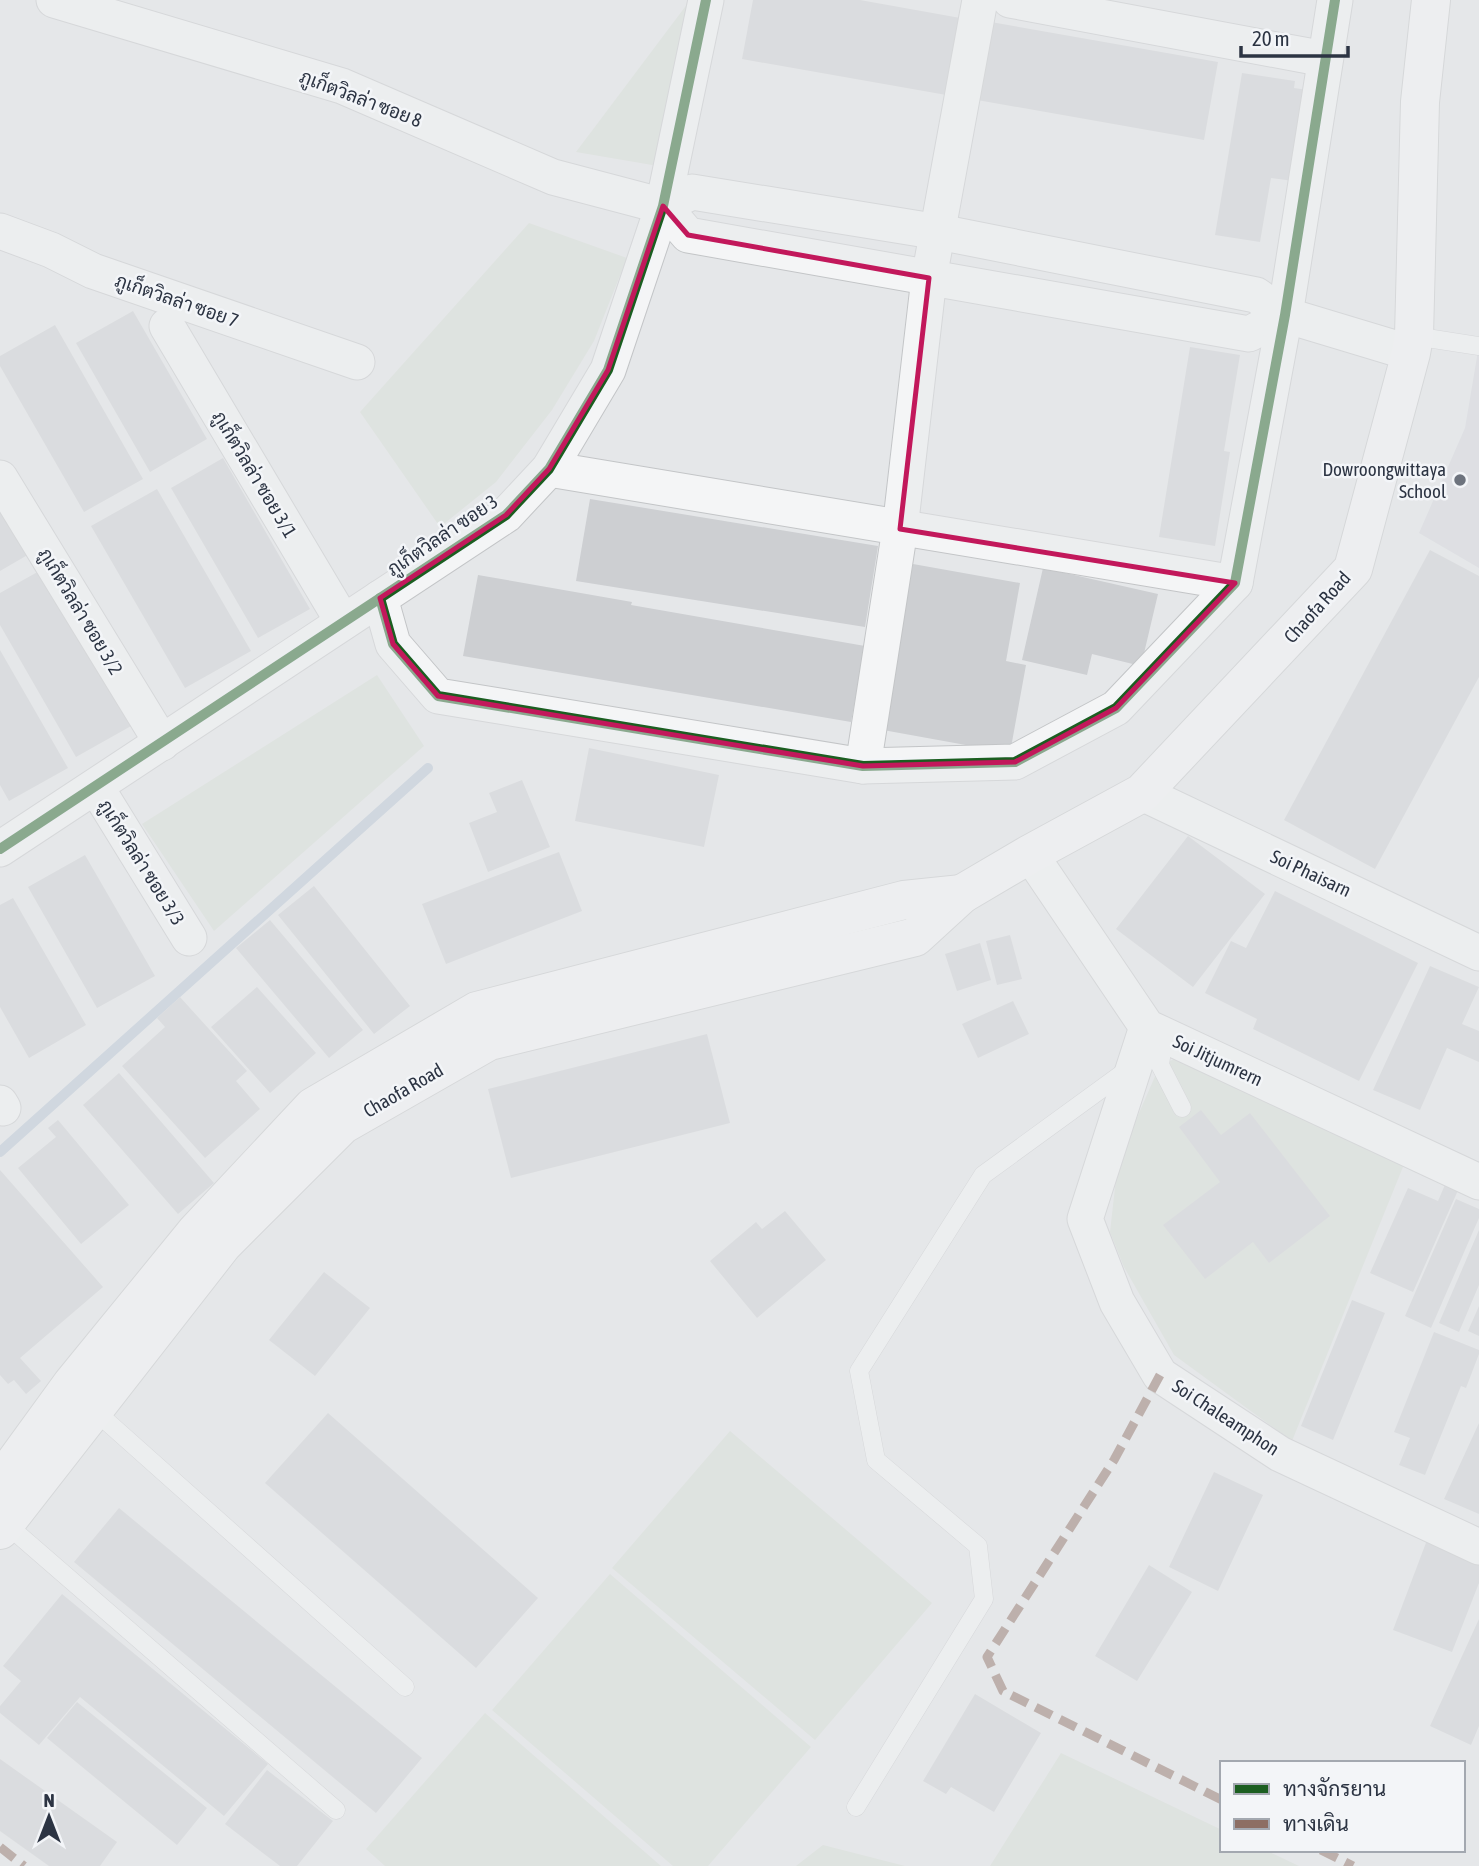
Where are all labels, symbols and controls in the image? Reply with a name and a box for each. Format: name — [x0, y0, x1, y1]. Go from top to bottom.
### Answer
scale bar — [1241, 14, 1348, 58]
text: 20 m — [1252, 26, 1290, 50]
street label: ภูเก็ตวิลล่า ซอย 8 — [296, 63, 426, 134]
street label: ภูเก็ตวิลล่า ซอย 7 — [111, 267, 242, 334]
street label: ภูเก็ตวิลล่า ซอย 3/1 — [206, 405, 303, 543]
place label: Dowroongwittaya School — [1322, 458, 1446, 502]
marker: Dowroongwittaya School — [1452, 472, 1468, 488]
street label: ภูเก็ตวิลล่า ซอย 3 — [381, 488, 503, 583]
street label: ภูเก็ตวิลล่า ซอย 3/2 — [32, 542, 129, 680]
street label: Chaofa Road — [1279, 567, 1355, 647]
street label: ภูเก็ตวิลล่า ซอย 3/3 — [92, 794, 191, 931]
street label: Soi Phaisarn — [1267, 845, 1355, 901]
street label: Soi Jitjumrern — [1170, 1030, 1266, 1090]
street label: Chaofa Road — [359, 1058, 447, 1122]
street label: Soi Chaleamphon — [1168, 1374, 1284, 1460]
legend — [1220, 1761, 1465, 1852]
text: ทางจักรยาน — [1283, 1776, 1386, 1800]
north arrow — [14, 1782, 84, 1852]
text: N — [43, 1789, 55, 1811]
text: ทางเดิน — [1283, 1811, 1349, 1835]

